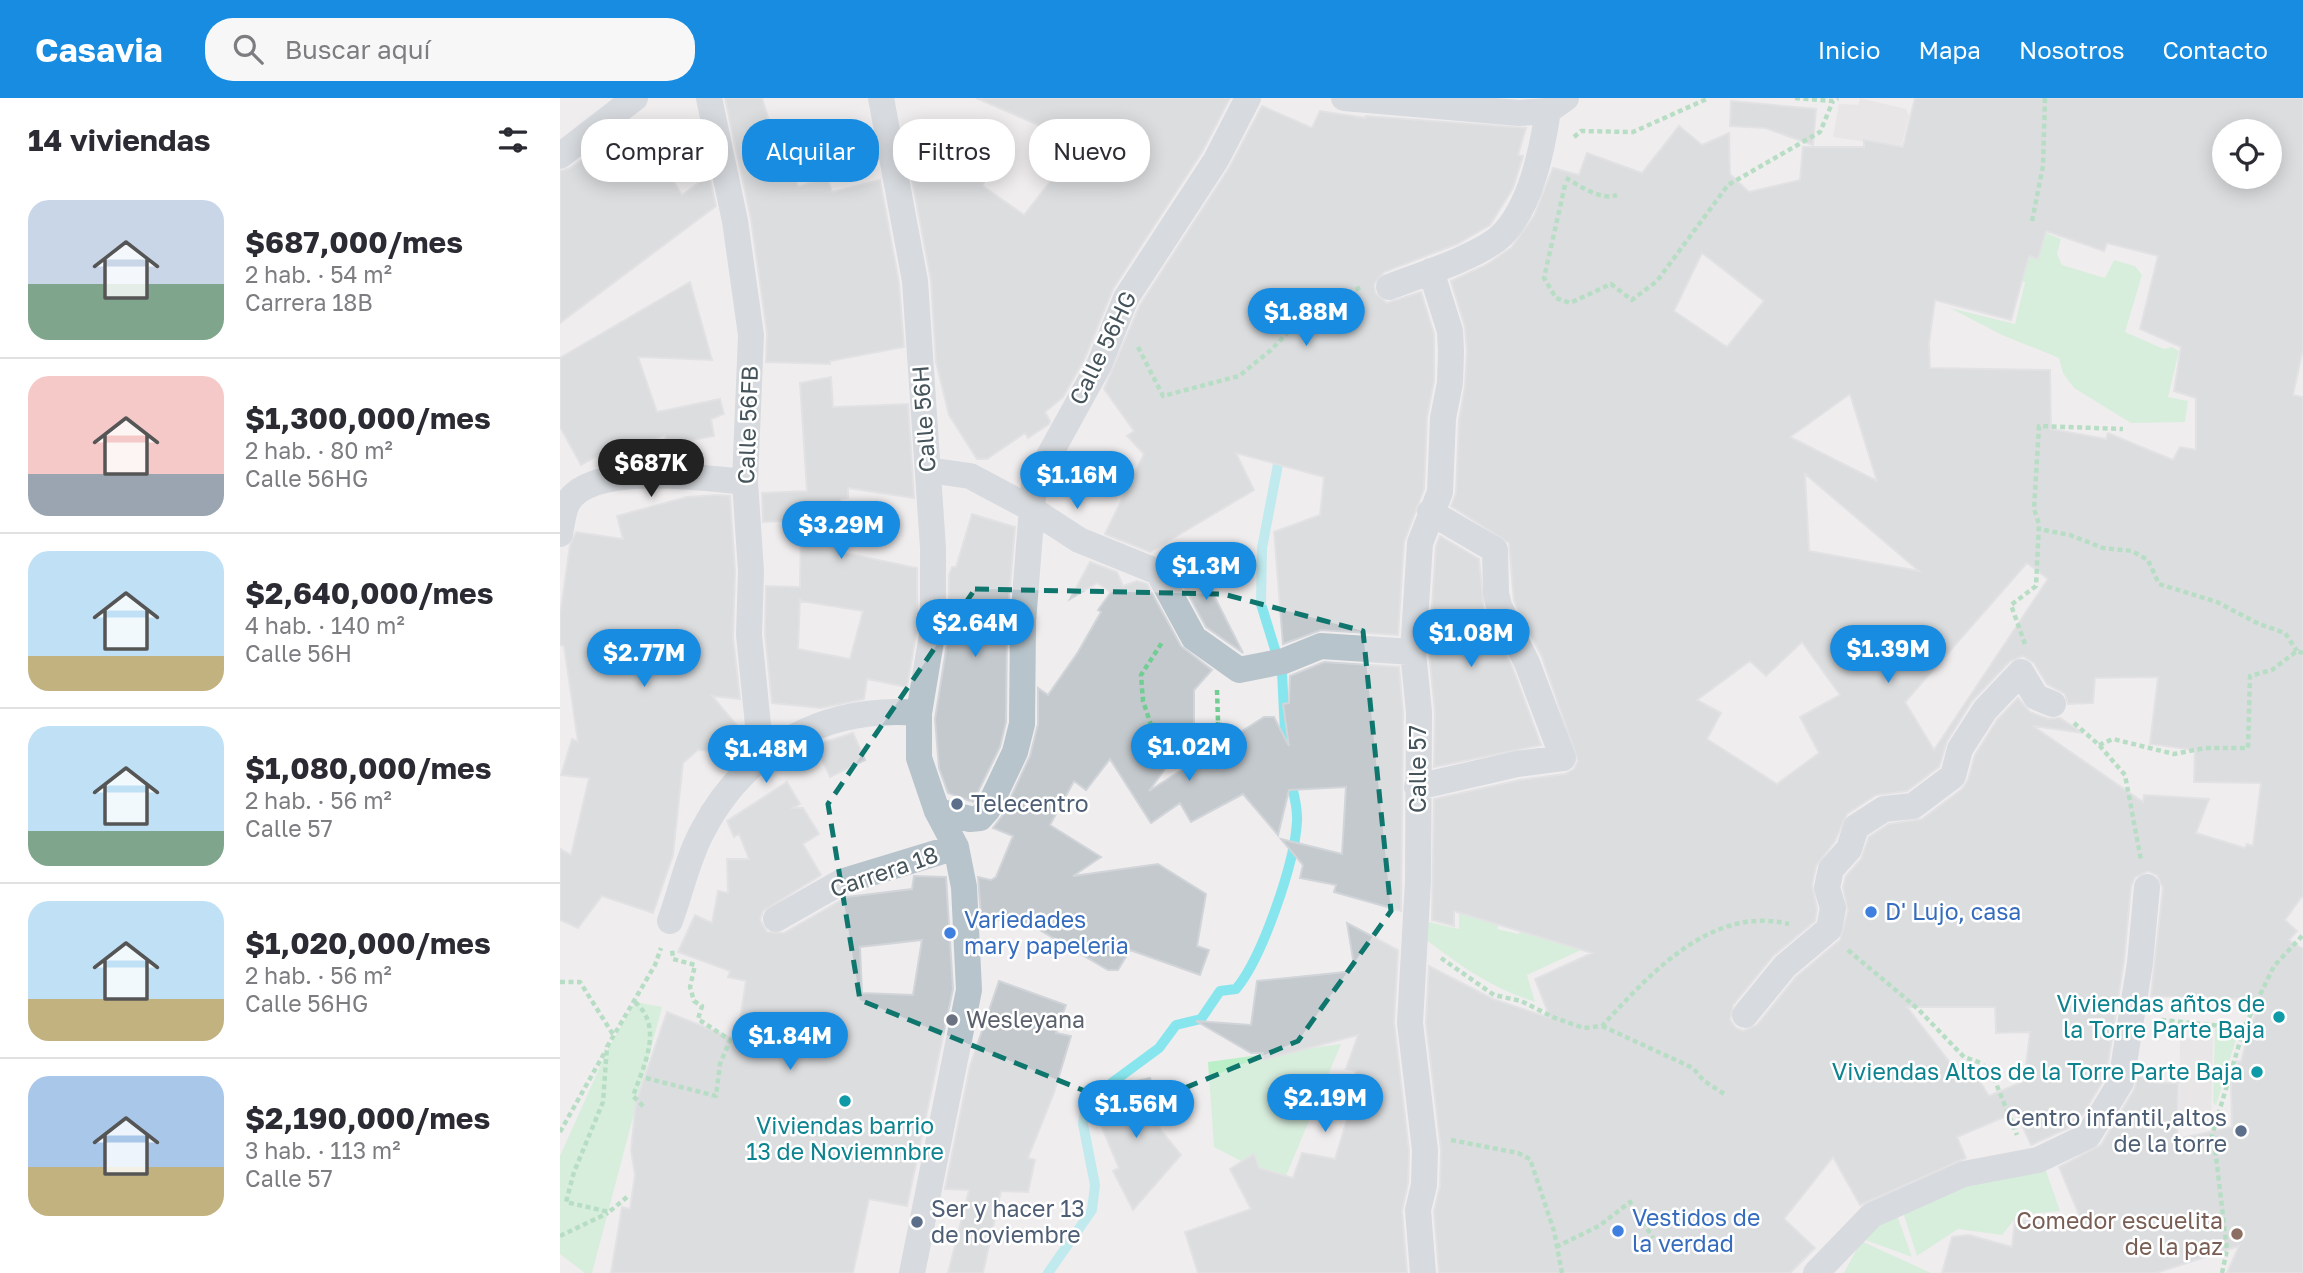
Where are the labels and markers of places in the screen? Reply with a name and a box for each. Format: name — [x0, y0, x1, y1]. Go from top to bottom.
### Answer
pin: $1.88M — [1249, 288, 1363, 348]
pin: $687K — [602, 440, 700, 499]
pin: $1.16M — [1020, 452, 1134, 511]
pin: $3.29M — [784, 502, 898, 561]
pin: $1.3M — [1157, 542, 1255, 602]
pin: $2.64M — [918, 600, 1032, 659]
pin: $1.08M — [1414, 610, 1528, 669]
pin: $1.39M — [1831, 626, 1945, 685]
pin: $2.77M — [587, 630, 701, 689]
pin: $1.02M — [1132, 724, 1246, 783]
pin: $1.48M — [709, 726, 823, 785]
place label: Telecentro — [971, 789, 1089, 817]
marker: Telecentro — [949, 796, 965, 812]
place label: D' Lujo, casa — [1885, 897, 2021, 925]
marker: D' Lujo, casa — [1863, 904, 1879, 920]
place label: Variedades mary papeleria — [964, 905, 1129, 959]
marker: Variedades mary papeleria — [942, 925, 958, 941]
place label: Viviendas añtos de la Torre Parte Baja — [2056, 989, 2265, 1043]
place label: Wesleyana — [966, 1005, 1085, 1033]
marker: Viviendas añtos de la Torre Parte Baja — [2271, 1009, 2287, 1025]
pin: $1.84M — [733, 1012, 847, 1072]
marker: Wesleyana — [944, 1012, 960, 1028]
place label: Viviendas Altos de la Torre Parte Baja — [1832, 1057, 2243, 1085]
marker: Viviendas Altos de la Torre Parte Baja — [2249, 1064, 2265, 1080]
pin: $2.19M — [1268, 1074, 1382, 1134]
pin: $1.56M — [1079, 1080, 1193, 1140]
marker: Viviendas barrio 13 de Noviemnbre — [837, 1093, 853, 1109]
place label: Centro infantil,altos de la torre — [2006, 1103, 2227, 1157]
place label: Viviendas barrio 13 de Noviemnbre — [746, 1111, 944, 1165]
marker: Centro infantil,altos de la torre — [2233, 1123, 2249, 1139]
place label: Ser y hacer 13 de noviembre — [931, 1194, 1085, 1248]
place label: Vestidos de la verdad — [1632, 1203, 1760, 1257]
place label: Comedor escuelita de la paz — [2016, 1206, 2223, 1260]
marker: Ser y hacer 13 de noviembre — [909, 1214, 925, 1230]
marker: Vestidos de la verdad — [1610, 1223, 1626, 1239]
marker: Comedor escuelita de la paz — [2229, 1226, 2245, 1242]

